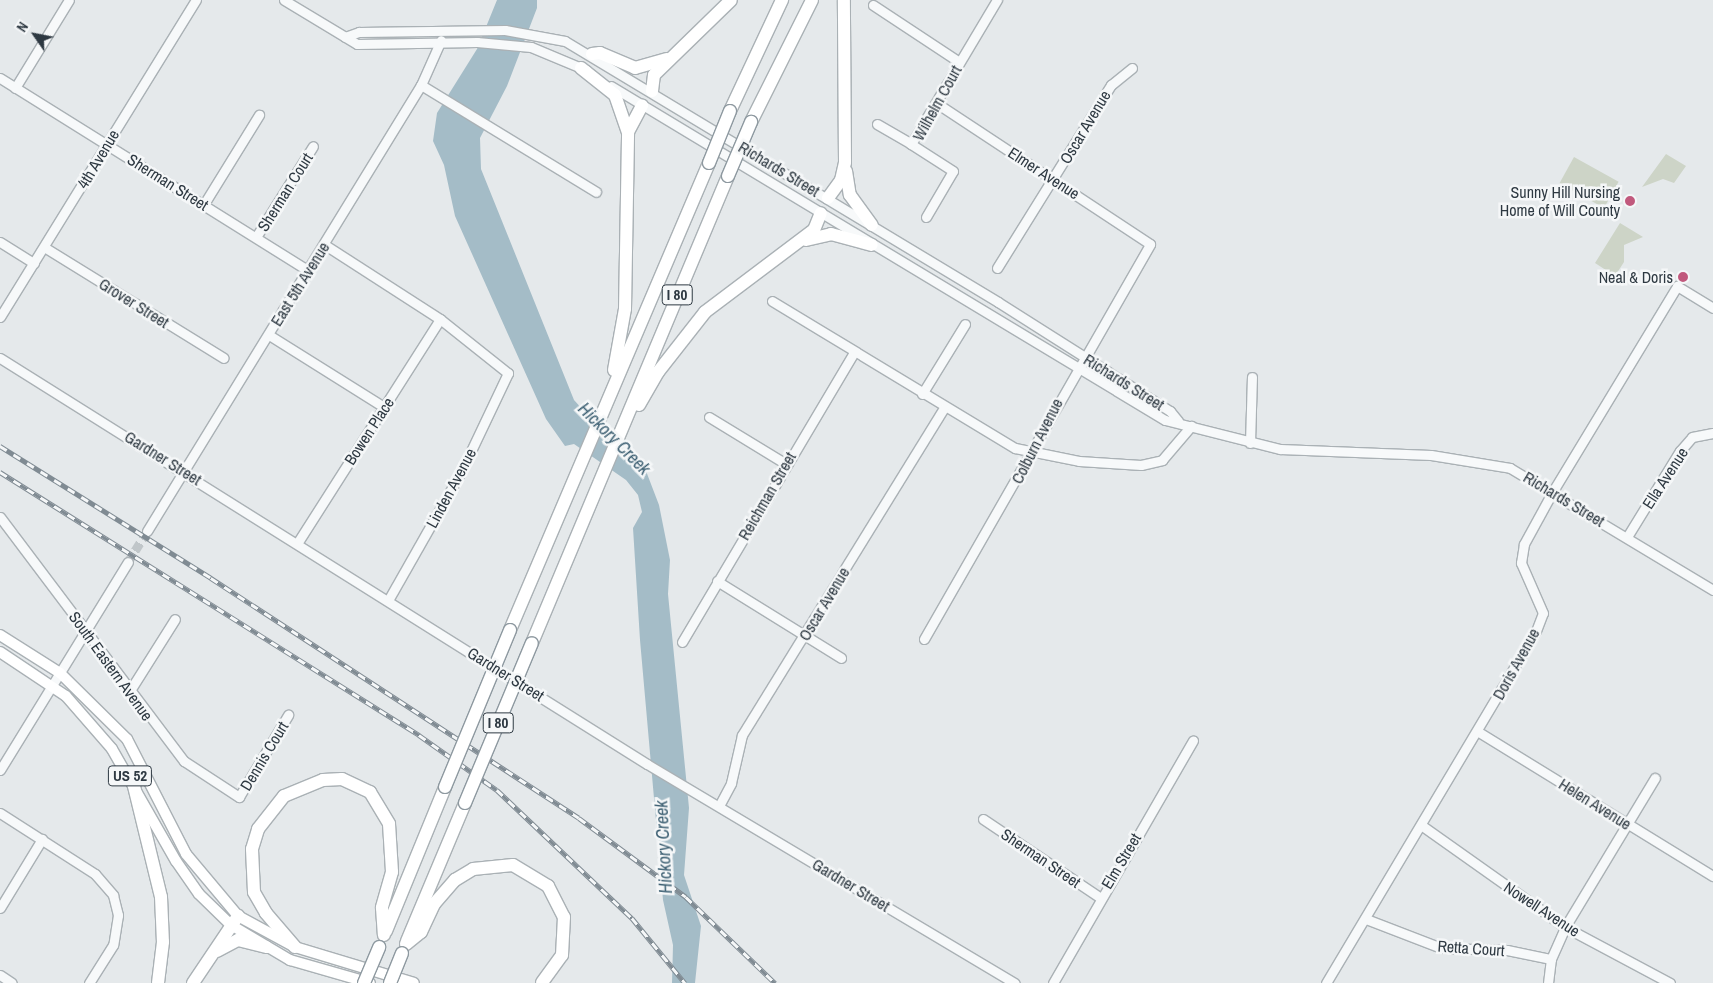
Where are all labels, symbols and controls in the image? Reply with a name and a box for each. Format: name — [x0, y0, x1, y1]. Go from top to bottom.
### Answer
north arrow — [10, 10, 60, 60]
text: N — [13, 18, 32, 35]
street label: Wilhelm Court — [908, 62, 966, 144]
street label: Oscar Avenue — [1055, 87, 1115, 167]
street label: 4th Avenue — [73, 126, 123, 192]
street label: Richards Street — [735, 137, 823, 201]
street label: Elmer Avenue — [1004, 143, 1084, 203]
street label: Sherman Court — [253, 149, 317, 235]
street label: Sherman Street — [124, 150, 212, 214]
place label: Sunny Hill Nursing Home of Will County — [1500, 182, 1620, 220]
marker: Sunny Hill Nursing Home of Will County — [1624, 195, 1636, 207]
street label: East 5th Avenue — [266, 238, 334, 330]
place label: Neal & Doris — [1599, 267, 1673, 287]
marker: Neal & Doris — [1677, 271, 1689, 283]
street label: Grover Street — [96, 274, 172, 332]
road number: I 80 — [661, 282, 693, 308]
street label: Richards Street — [1080, 350, 1168, 414]
street label: Bowen Place — [340, 394, 398, 468]
street label: Colburn Avenue — [1007, 395, 1067, 487]
water label: Hickory Creek — [573, 398, 655, 480]
street label: Gardner Street — [121, 427, 205, 489]
street label: Ella Avenue — [1638, 444, 1692, 512]
street label: Linden Avenue — [422, 445, 480, 531]
street label: Reichman Street — [734, 449, 800, 543]
street label: Richards Street — [1520, 467, 1608, 531]
street label: Oscar Avenue — [794, 564, 854, 644]
street label: South Eastern Avenue — [65, 607, 157, 725]
street label: Doris Avenue — [1488, 625, 1544, 703]
street label: Gardner Street — [464, 643, 548, 705]
road number: I 80 — [482, 710, 514, 736]
street label: Dennis Court — [236, 718, 292, 794]
road number: US 52 — [108, 764, 152, 788]
street label: Helen Avenue — [1555, 774, 1635, 834]
water label: Hickory Creek — [651, 800, 677, 894]
street label: Sherman Street — [998, 824, 1084, 892]
street label: Elm Street — [1097, 830, 1145, 892]
street label: Gardner Street — [809, 854, 893, 916]
street label: Nowell Avenue — [1500, 877, 1584, 941]
street label: Retta Court — [1437, 936, 1505, 960]

